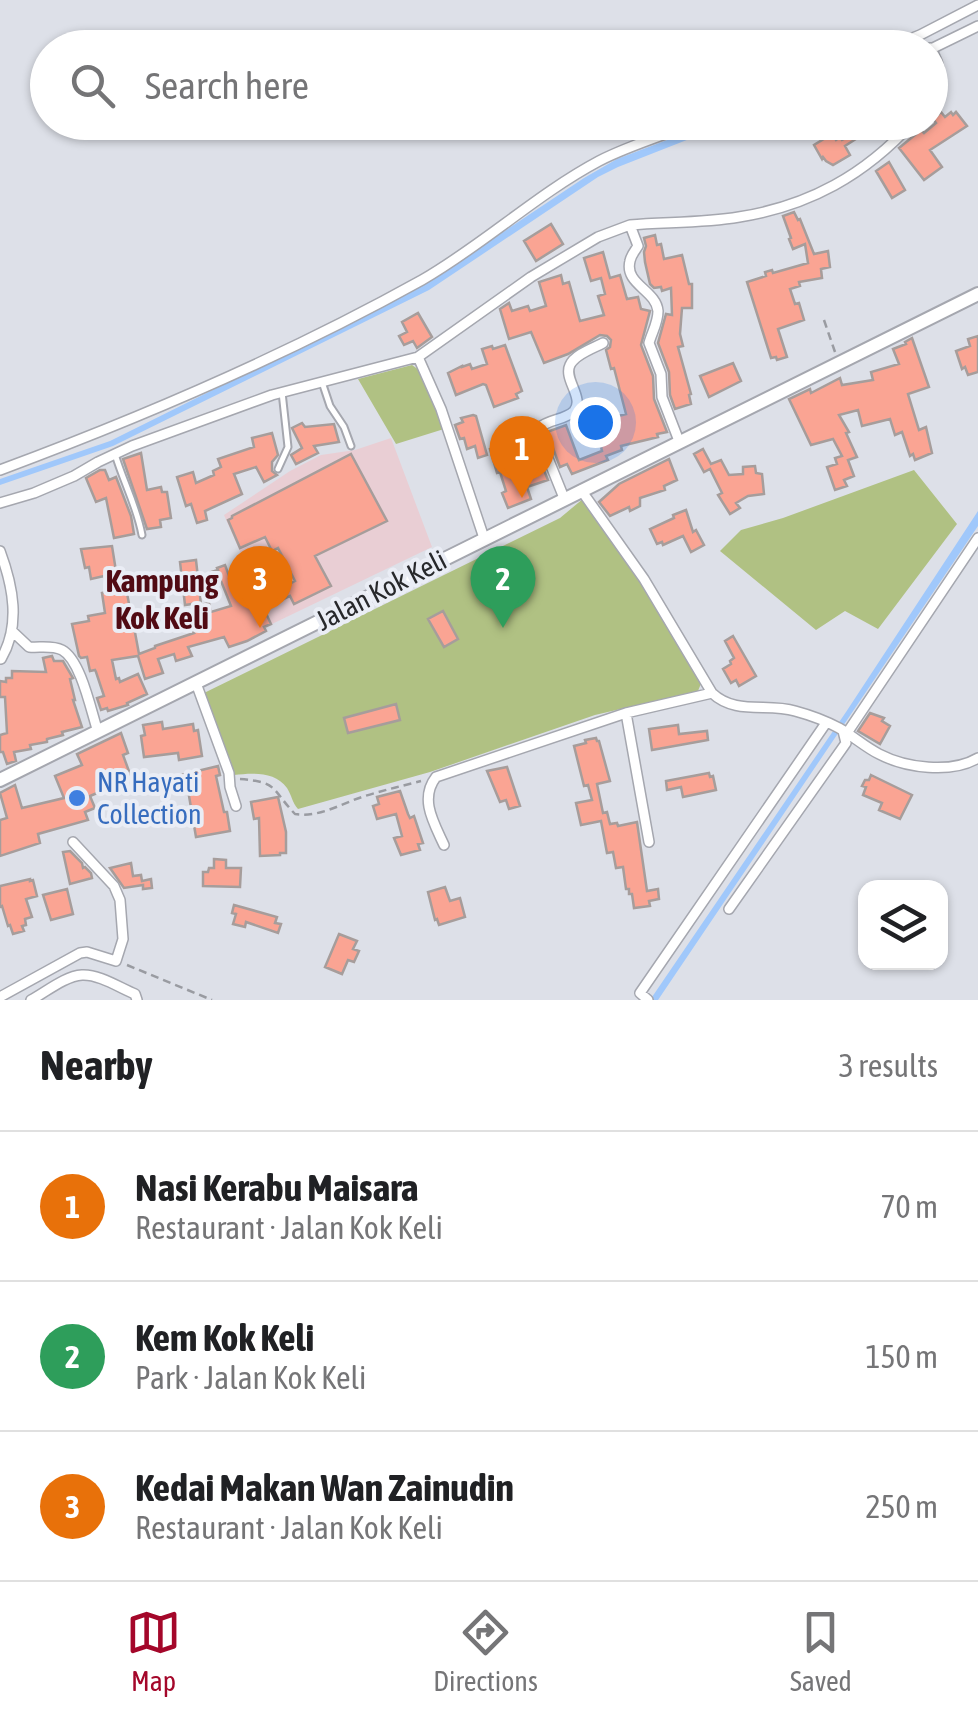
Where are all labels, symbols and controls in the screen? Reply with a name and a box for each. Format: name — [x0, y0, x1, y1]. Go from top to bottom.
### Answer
search box — [30, 30, 948, 140]
icon: search — [65, 58, 120, 113]
text: Search here — [145, 64, 309, 107]
your location — [570, 397, 621, 448]
pin: 1 — [490, 416, 554, 498]
street label: Jalan Kok Keli — [310, 543, 452, 637]
pin: 3 — [228, 546, 292, 628]
pin: 2 — [470, 546, 536, 628]
district label: Kampung Kok Keli — [106, 562, 219, 636]
place label: NR Hayati Collection — [97, 766, 202, 830]
marker: NR Hayati Collection — [66, 787, 88, 809]
map controls — [858, 880, 948, 970]
button: layers — [858, 880, 948, 970]
text: Nearby — [40, 1041, 153, 1089]
text: 3 results — [839, 1047, 938, 1084]
text: Nasi Kerabu Maisara — [135, 1166, 418, 1209]
text: 1 — [65, 1188, 80, 1225]
text: 70 m — [880, 1188, 938, 1225]
text: Restaurant · Jalan Kok Keli — [135, 1209, 443, 1246]
text: Kem Kok Keli — [135, 1316, 314, 1359]
text: 2 — [65, 1338, 80, 1375]
text: 150 m — [865, 1338, 938, 1375]
text: Park · Jalan Kok Keli — [135, 1359, 366, 1396]
text: Kedai Makan Wan Zainudin — [135, 1466, 514, 1509]
text: 3 — [65, 1488, 80, 1525]
text: 250 m — [865, 1488, 938, 1525]
text: Restaurant · Jalan Kok Keli — [135, 1509, 443, 1546]
tab: Map — [126, 1605, 181, 1697]
tab: Directions — [433, 1605, 538, 1697]
tab: Saved — [790, 1605, 852, 1697]

